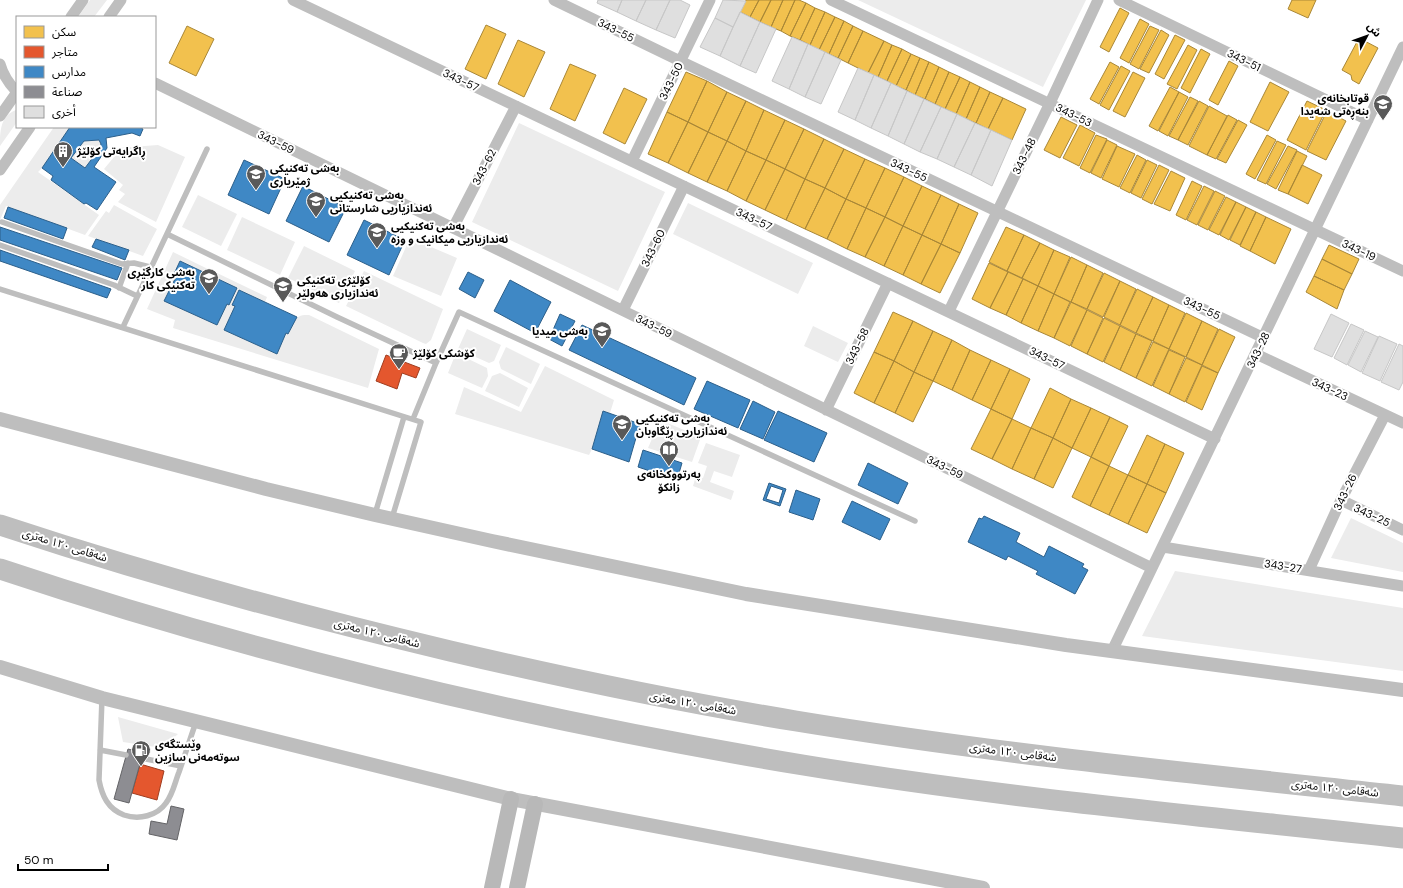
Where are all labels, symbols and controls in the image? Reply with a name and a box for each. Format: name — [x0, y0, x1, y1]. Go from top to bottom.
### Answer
street label: 343-55 — [595, 15, 637, 45]
legend — [16, 16, 156, 128]
north arrow — [1347, 16, 1387, 56]
text: ش — [1364, 19, 1385, 40]
text: سكن — [52, 24, 76, 40]
text: متاجر — [51, 44, 78, 60]
street label: 343-51 — [1225, 46, 1263, 74]
street label: 343-50 — [656, 60, 686, 102]
text: مدارس — [52, 64, 86, 80]
street label: 343-57 — [441, 66, 481, 94]
text: صناعة — [52, 84, 82, 100]
place label: قوتابخانەی بنەڕەتی شەیدا — [1301, 91, 1369, 120]
school or university icon: قوتابخانەی بنەڕەتی شەیدا — [1372, 93, 1394, 121]
street label: 343-53 — [1053, 100, 1095, 130]
text: أخرى — [52, 104, 76, 120]
street label: 343-59 — [255, 127, 297, 157]
street label: 343-48 — [1009, 135, 1039, 177]
building icon: ڕاگرایەتی کۆلێژ — [52, 140, 74, 168]
place label: ڕاگرایەتی کۆلێژ — [76, 144, 146, 160]
street label: 343-62 — [469, 147, 499, 187]
street label: 343-55 — [888, 155, 930, 185]
place label: بەشی تەکنیکی ژمێریاری — [270, 161, 340, 188]
school or university icon: بەشی تەکنیکی ژمێریاری — [245, 163, 267, 191]
place label: بەشی تەکنیکیی ئەندازیاریی شارستانی — [330, 188, 432, 215]
school or university icon: بەشی تەکنیکیی ئەندازیاریی شارستانی — [305, 190, 327, 218]
street label: 343-57 — [734, 205, 774, 233]
place label: بەشی تەکنیکیی ئەندازیاریی میکانیک و وزە — [391, 219, 508, 246]
school or university icon: بەشی تەکنیکیی ئەندازیاریی میکانیک و وزە — [366, 221, 388, 249]
street label: 343-60 — [638, 227, 668, 269]
street label: 343-19 — [1340, 236, 1378, 264]
place label: بەشی کارگێڕی تەکنیکی کار — [128, 265, 195, 292]
school or university icon: بەشی کارگێڕی تەکنیکی کار — [198, 267, 220, 295]
place label: کۆلێژی تەکنیکی ئەندازیاری هەولێر — [296, 273, 378, 300]
school or university icon: کۆلێژی تەکنیکی ئەندازیاری هەولێر — [272, 275, 294, 303]
street label: 343-55 — [1181, 293, 1223, 323]
street label: 343-59 — [633, 311, 675, 341]
school or university icon: بەشی میدیا — [591, 320, 613, 348]
place label: بەشی میدیا — [532, 324, 588, 338]
street label: 343-58 — [842, 325, 872, 367]
street label: 343-28 — [1243, 330, 1273, 370]
cafe icon: کۆشکی کۆلێژ — [388, 342, 410, 370]
street label: 343-57 — [1027, 343, 1067, 373]
place label: کۆشکی کۆلێژ — [412, 346, 476, 360]
street label: 343-23 — [1310, 375, 1350, 403]
place label: بەشی تەکنیکیی ئەندازیاریی ڕێگاوبان — [636, 411, 727, 440]
school or university icon: بەشی تەکنیکیی ئەندازیاریی ڕێگاوبان — [611, 413, 633, 441]
library icon: پەرتووکخانەی زانکۆ — [658, 439, 680, 467]
street label: 343-59 — [924, 452, 966, 482]
place label: پەرتووکخانەی زانکۆ — [637, 467, 701, 494]
street label: 343-26 — [1330, 471, 1360, 513]
street label: 343-25 — [1352, 500, 1393, 530]
street label: شەقامی ١٢٠ مەتری — [21, 525, 109, 565]
street label: 343-27 — [1263, 556, 1303, 576]
street label: شەقامی ١٢٠ مەتری — [333, 616, 422, 651]
street label: شەقامی ١٢٠ مەتری — [649, 688, 738, 718]
place label: وێستگەی سوتەمەنی سازین — [155, 737, 240, 764]
fuel station icon: وێستگەی سوتەمەنی سازین — [130, 739, 152, 767]
street label: شەقامی ١٢٠ مەتری — [969, 740, 1058, 764]
street label: شەقامی ١٢٠ مەتری — [1291, 776, 1380, 800]
scale bar — [18, 846, 108, 872]
text: 50 m — [24, 852, 53, 868]

